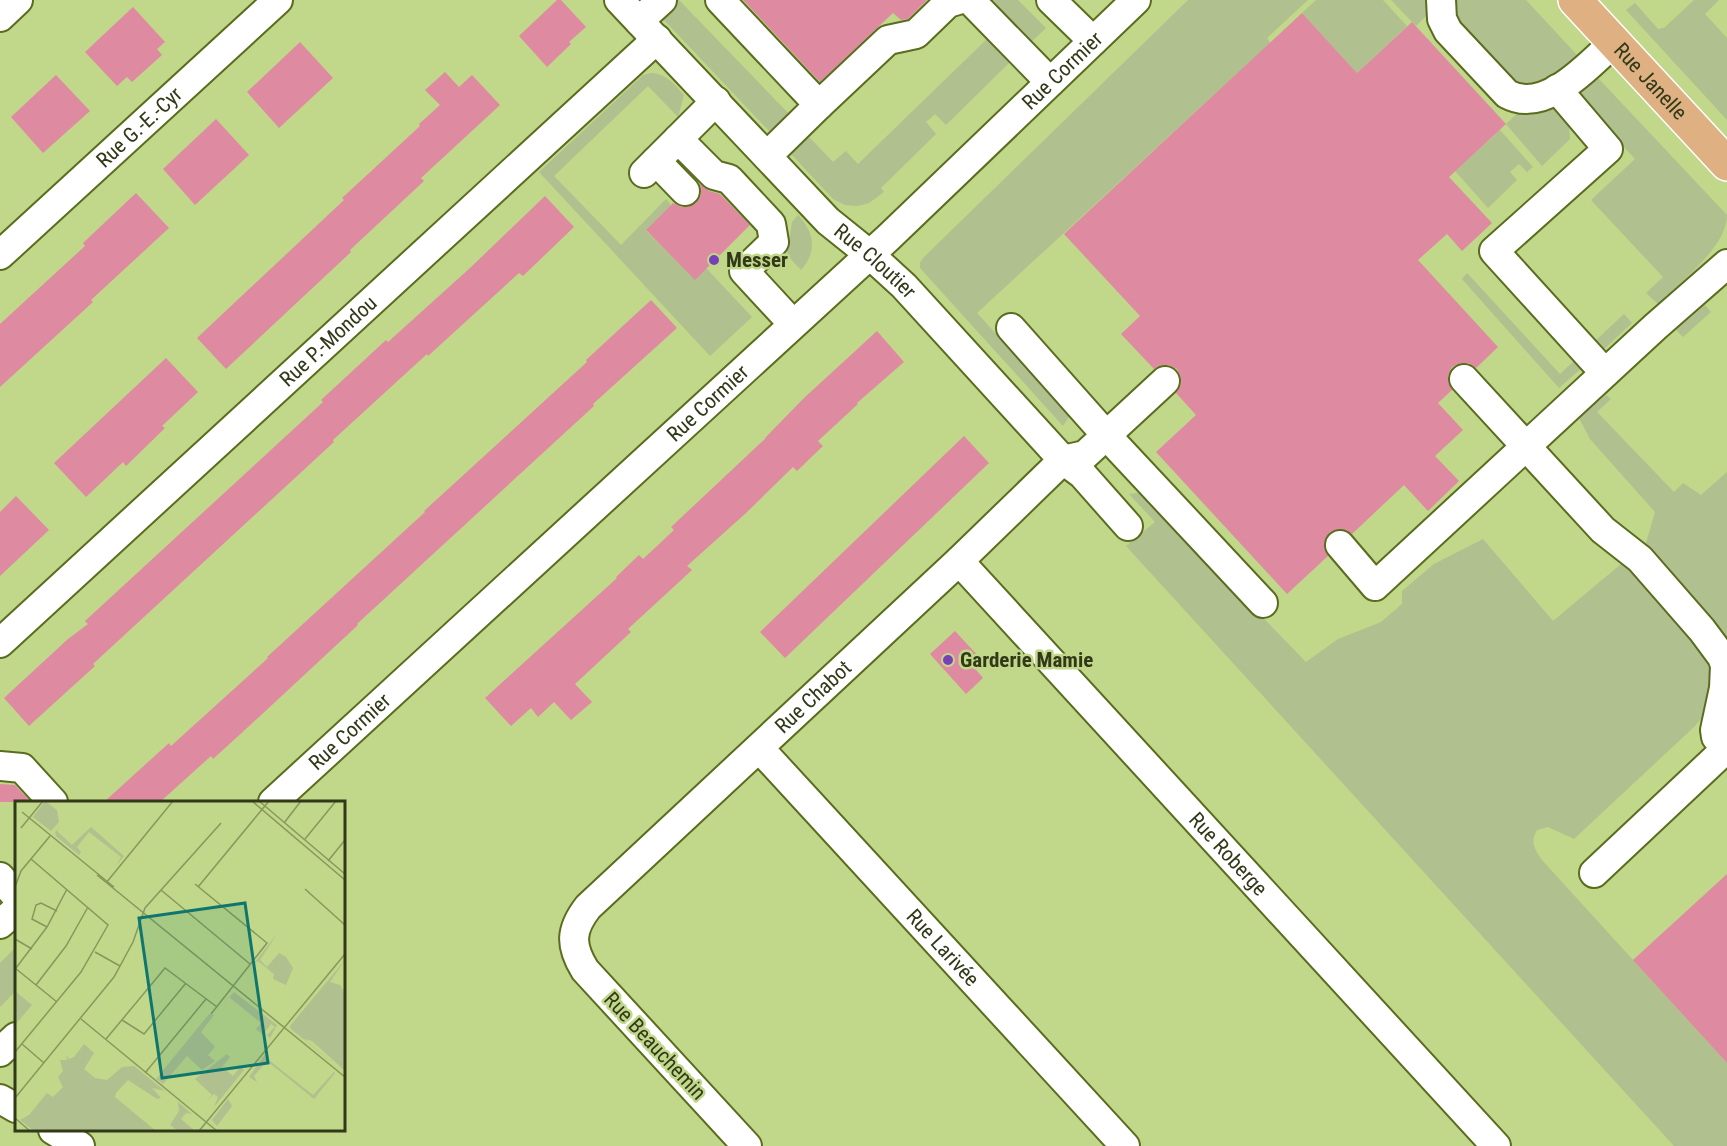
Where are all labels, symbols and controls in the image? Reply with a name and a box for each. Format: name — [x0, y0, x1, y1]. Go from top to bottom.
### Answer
street label: Rue Cormier — [1017, 27, 1107, 115]
street label: Rue Janelle — [1609, 38, 1692, 125]
street label: Rue G.-E.-Cyr — [92, 82, 187, 172]
street label: Rue Cloutier — [829, 219, 921, 303]
place label: Messer — [726, 248, 788, 272]
marker: Messer — [707, 253, 721, 267]
street label: Rue P.-Mondou — [275, 291, 382, 392]
street label: Rue Cormier — [662, 360, 753, 446]
place label: Garderie Mamie — [960, 648, 1093, 672]
marker: Garderie Mamie — [941, 653, 955, 667]
street label: Rue Chabot — [770, 656, 856, 738]
street label: Rue Cormier — [304, 688, 395, 775]
inset map — [15, 801, 345, 1131]
street label: Rue Roberge — [1184, 808, 1272, 901]
street label: Rue Larivée — [901, 904, 984, 991]
street label: Rue Beauchemin — [599, 987, 711, 1105]

